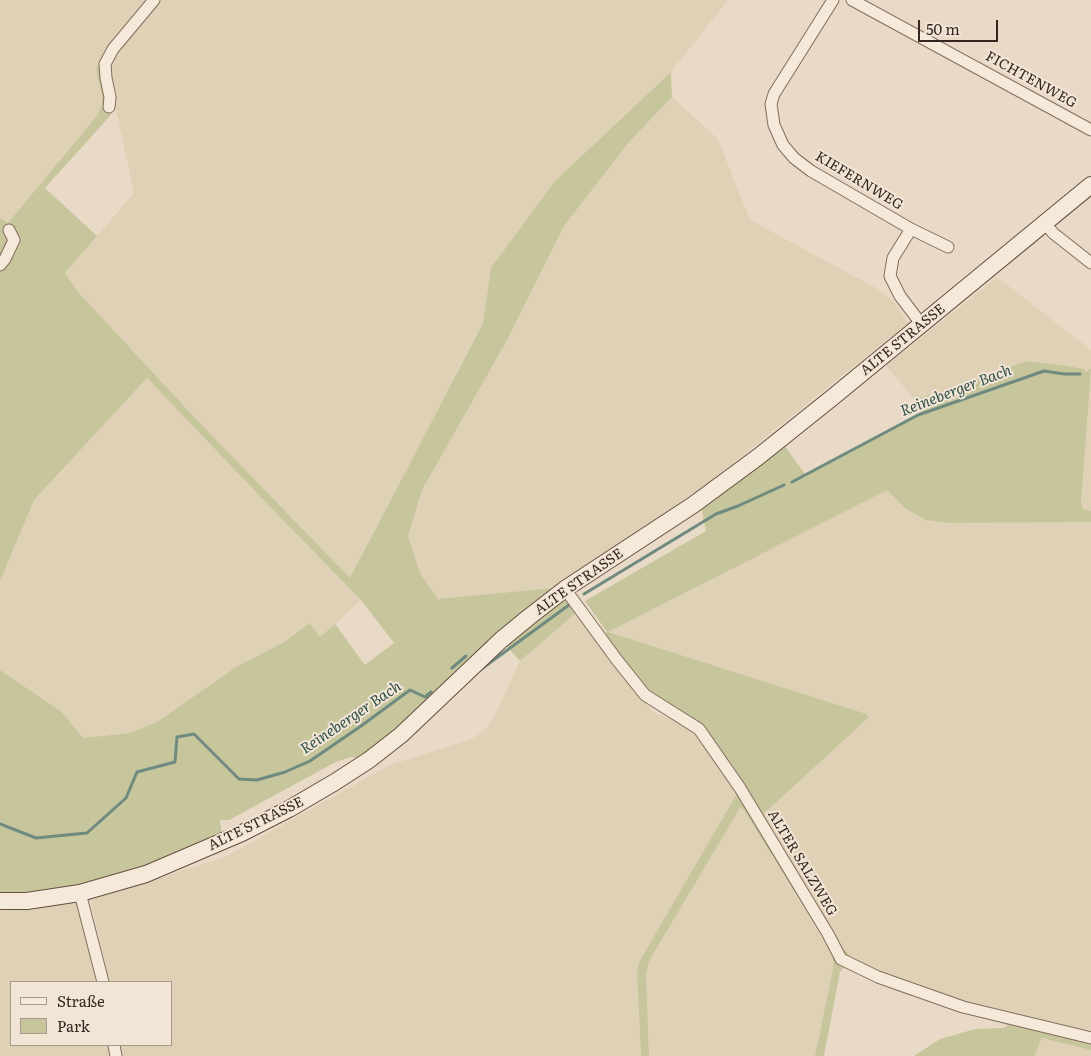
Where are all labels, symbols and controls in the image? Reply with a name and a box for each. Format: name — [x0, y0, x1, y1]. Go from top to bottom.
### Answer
scale bar — [921, 10, 1001, 42]
text: 50 m — [926, 17, 960, 40]
street label: FICHTENWEG — [983, 48, 1079, 112]
street label: KIEFERNWEG — [812, 148, 906, 214]
street label: ALTE STRASSE — [857, 301, 949, 379]
water label: Reineberger Bach — [898, 362, 1014, 420]
street label: ALTE STRASSE — [532, 545, 626, 619]
water label: Reineberger Bach — [297, 678, 405, 758]
street label: ALTE STRASSE — [206, 794, 306, 854]
street label: ALTER SALZWEG — [764, 807, 840, 919]
legend — [10, 981, 172, 1046]
text: Straße — [57, 989, 105, 1012]
text: Park — [57, 1014, 90, 1037]

